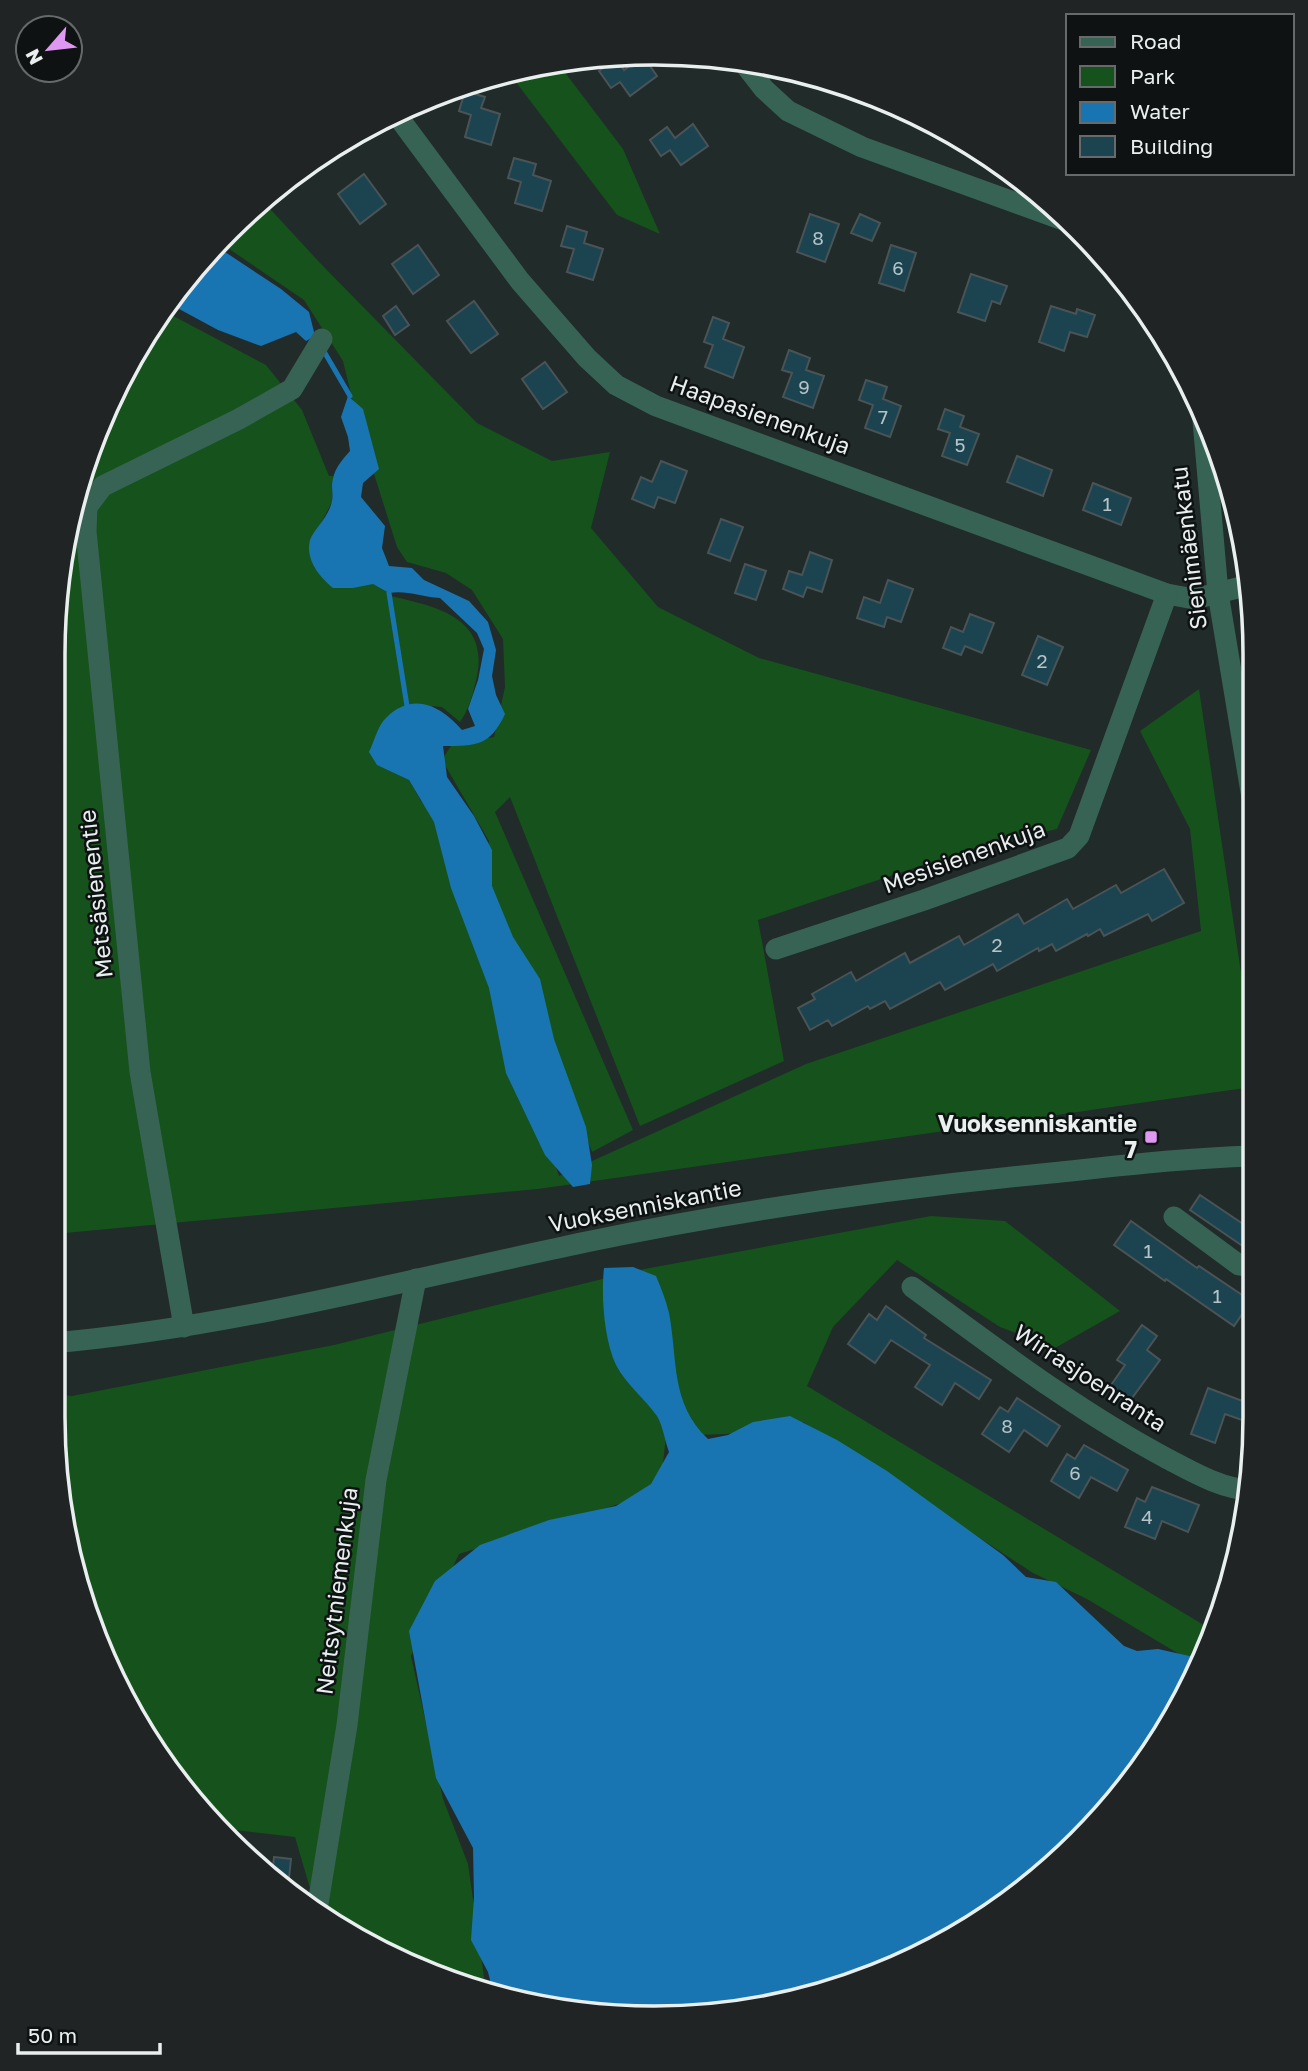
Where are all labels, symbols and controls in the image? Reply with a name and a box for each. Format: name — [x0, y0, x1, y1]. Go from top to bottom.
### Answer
north arrow — [14, 14, 84, 84]
legend — [1066, 14, 1294, 175]
text: Road — [1130, 28, 1181, 54]
text: N — [20, 45, 47, 69]
text: Park — [1130, 63, 1176, 89]
text: Water — [1130, 98, 1190, 124]
text: Building — [1130, 133, 1213, 159]
house number: 8 — [812, 226, 824, 249]
house number: 6 — [892, 256, 904, 279]
street label: Haapasienenkuja — [666, 368, 854, 460]
house number: 9 — [798, 375, 810, 398]
house number: 7 — [878, 405, 888, 428]
house number: 5 — [954, 433, 966, 456]
street label: Sienimäenkatu — [1164, 465, 1212, 631]
house number: 1 — [1102, 492, 1112, 515]
house number: 2 — [1036, 649, 1048, 672]
street label: Metsäsienentie — [72, 808, 118, 980]
street label: Mesisienenkuja — [879, 814, 1049, 898]
house number: 2 — [991, 933, 1003, 956]
place label: Vuoksenniskantie 7 — [938, 1109, 1137, 1163]
marker: Vuoksenniskantie 7 — [1143, 1129, 1159, 1145]
street label: Vuoksenniskantie — [546, 1173, 744, 1237]
house number: 1 — [1143, 1239, 1153, 1262]
house number: 1 — [1212, 1284, 1222, 1307]
street label: Wirrasjoenranta — [1009, 1317, 1172, 1437]
house number: 8 — [1001, 1414, 1013, 1437]
house number: 6 — [1069, 1461, 1081, 1484]
street label: Neitsytniemenkuja — [309, 1486, 363, 1696]
house number: 4 — [1141, 1505, 1153, 1528]
scale bar — [18, 2011, 159, 2056]
text: 50 m — [28, 2022, 77, 2048]

